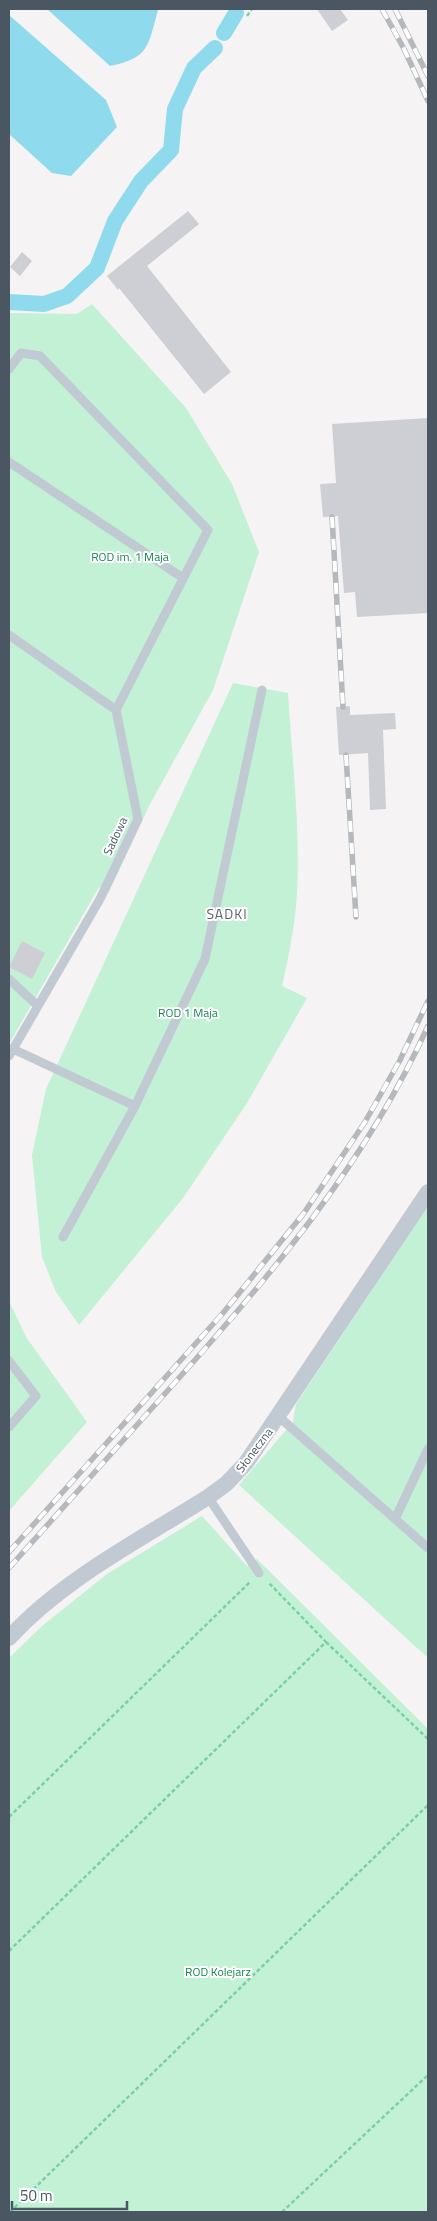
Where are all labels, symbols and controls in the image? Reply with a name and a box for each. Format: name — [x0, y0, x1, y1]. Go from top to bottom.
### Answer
park label: ROD im. 1 Maja — [91, 547, 169, 566]
street label: Sadowa — [98, 814, 132, 858]
district label: SADKI — [206, 903, 248, 924]
park label: ROD 1 Maja — [158, 1003, 218, 1022]
street label: Słoneczna — [231, 1423, 277, 1477]
park label: ROD Kolejarz — [185, 1962, 251, 1981]
scale bar — [12, 2178, 128, 2210]
text: 50 m — [20, 2184, 53, 2207]

